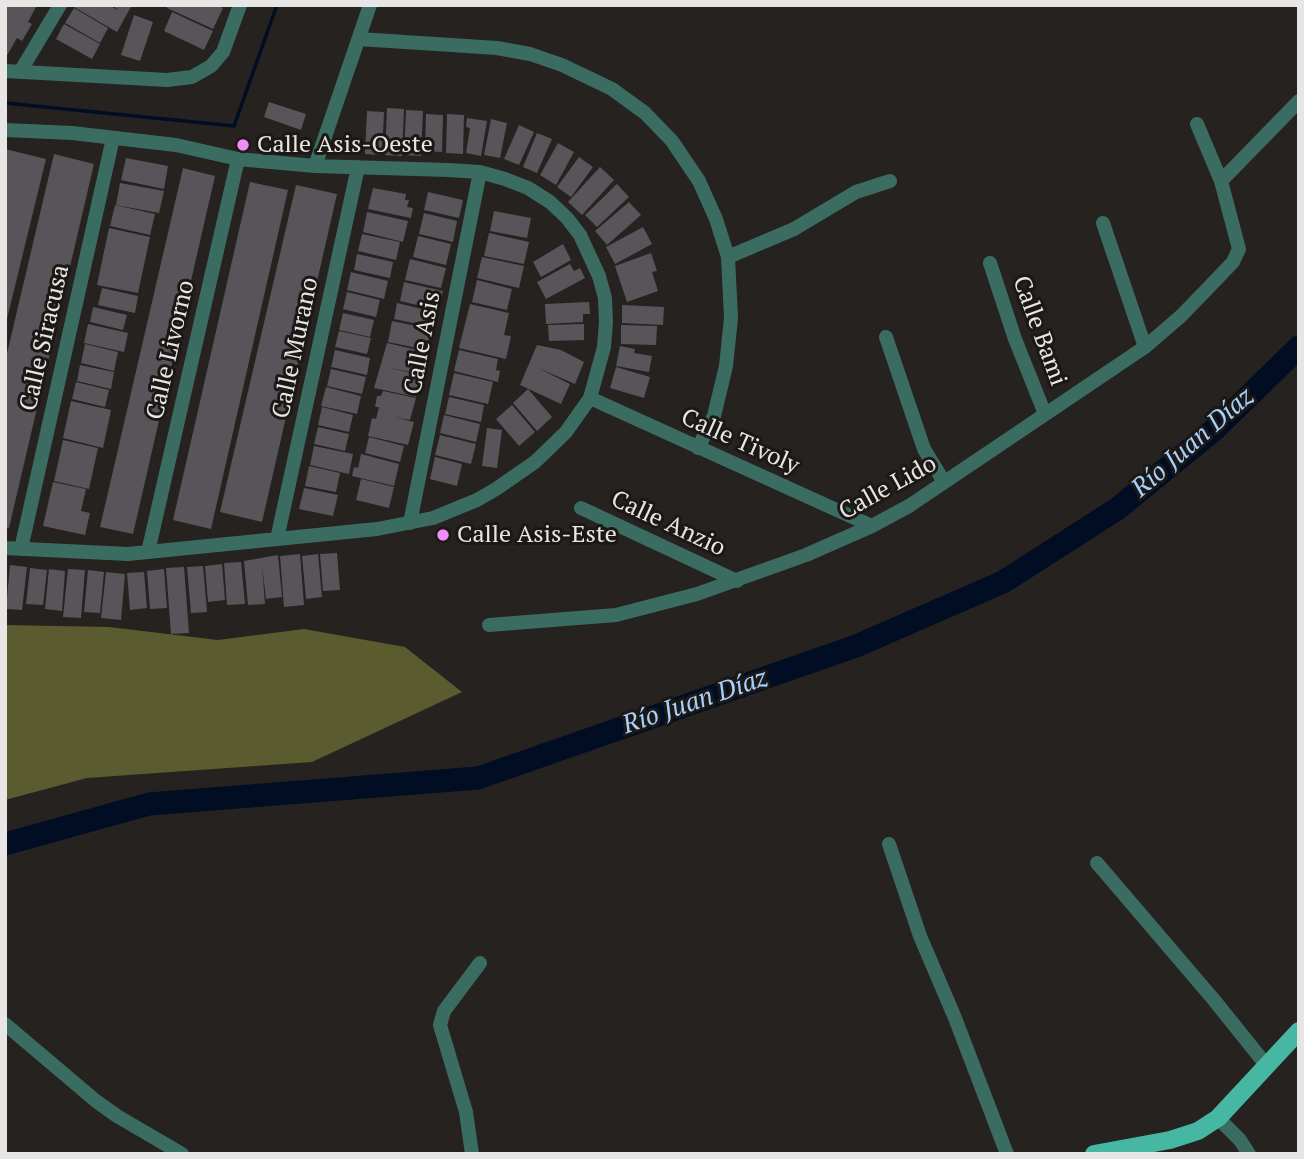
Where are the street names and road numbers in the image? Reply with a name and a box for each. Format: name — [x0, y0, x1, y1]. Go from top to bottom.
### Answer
street label: Calle Siracusa — [14, 262, 76, 414]
street label: Calle Bami — [1006, 272, 1072, 390]
street label: Calle Murano — [267, 275, 325, 421]
street label: Calle Livorno — [141, 278, 201, 422]
street label: Calle Asis — [399, 289, 447, 397]
street label: Calle Tivoly — [676, 403, 804, 481]
street label: Calle Lido — [834, 449, 942, 527]
street label: Calle Anzio — [606, 485, 730, 563]

